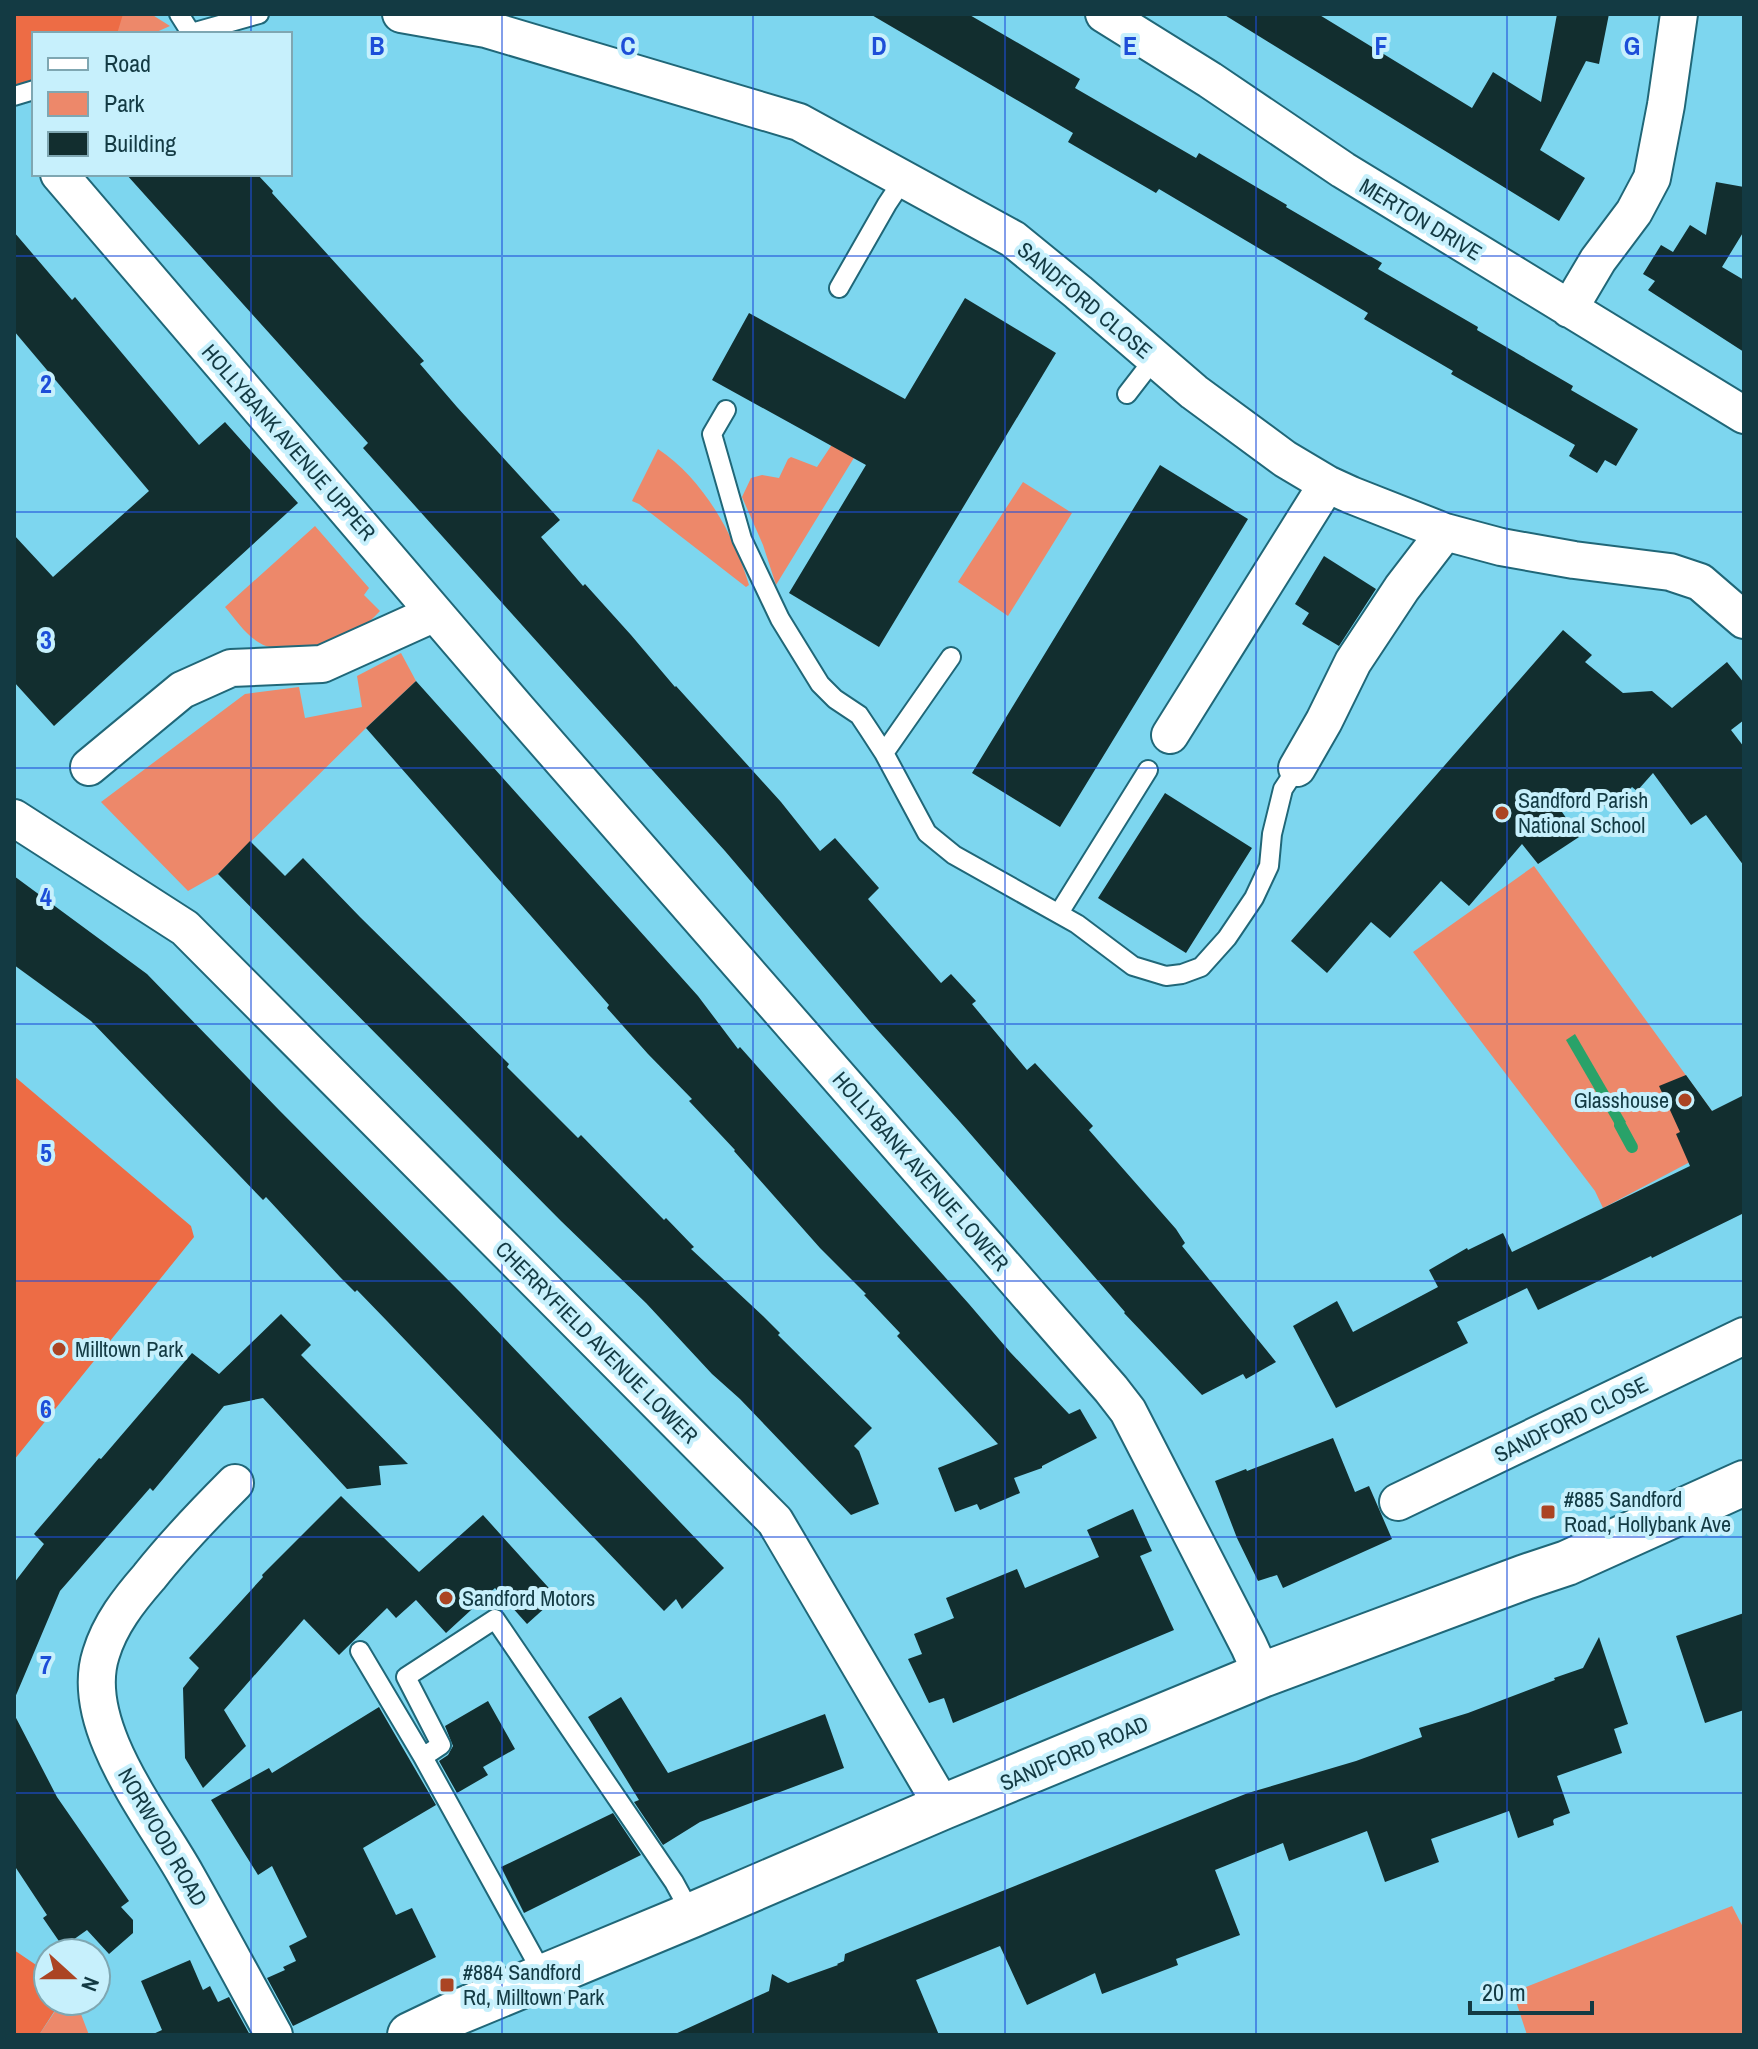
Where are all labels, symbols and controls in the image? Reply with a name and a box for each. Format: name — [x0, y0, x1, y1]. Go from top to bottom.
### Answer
text: B — [369, 28, 385, 63]
text: C — [620, 28, 636, 63]
text: D — [871, 28, 887, 63]
text: E — [1123, 28, 1137, 63]
text: F — [1374, 28, 1388, 63]
text: G — [1624, 28, 1640, 63]
legend — [32, 32, 292, 176]
text: Road — [104, 47, 151, 79]
text: Park — [104, 87, 145, 119]
text: Building — [104, 127, 176, 159]
street label: MERTON DRIVE — [1354, 171, 1488, 267]
street label: SANDFORD CLOSE — [1011, 235, 1159, 365]
street label: HOLLYBANK AVENUE UPPER — [195, 337, 383, 547]
text: 2 — [40, 366, 52, 401]
text: 3 — [40, 622, 52, 657]
place label: Sandford Parish National School — [1518, 785, 1648, 840]
marker: Sandford Parish National School — [1493, 804, 1511, 822]
text: 4 — [40, 879, 52, 914]
street label: HOLLYBANK AVENUE LOWER — [826, 1065, 1016, 1277]
place label: Glasshouse — [1574, 1085, 1669, 1115]
marker: Glasshouse — [1676, 1091, 1694, 1109]
text: 5 — [40, 1135, 52, 1170]
street label: CHERRYFIELD AVENUE LOWER — [489, 1234, 705, 1450]
place label: Milltown Park — [75, 1334, 184, 1364]
marker: Milltown Park — [50, 1340, 68, 1358]
street label: SANDFORD CLOSE — [1489, 1369, 1653, 1469]
text: 6 — [40, 1391, 52, 1426]
place label: #885 Sandford Road, Hollybank Ave — [1564, 1484, 1731, 1539]
marker: #885 Sandford Road, Hollybank Ave — [1539, 1503, 1557, 1521]
place label: Sandford Motors — [462, 1583, 595, 1613]
marker: Sandford Motors — [437, 1589, 455, 1607]
text: 7 — [40, 1647, 52, 1682]
street label: SANDFORD ROAD — [995, 1708, 1153, 1798]
street label: NORWOOD ROAD — [111, 1762, 215, 1912]
north arrow — [32, 1937, 112, 2017]
place label: #884 Sandford Rd, Milltown Park — [463, 1957, 605, 2012]
scale bar — [1470, 1965, 1592, 2015]
text: N — [74, 1973, 107, 1996]
marker: #884 Sandford Rd, Milltown Park — [438, 1976, 456, 1994]
text: 20 m — [1482, 1976, 1526, 2008]

